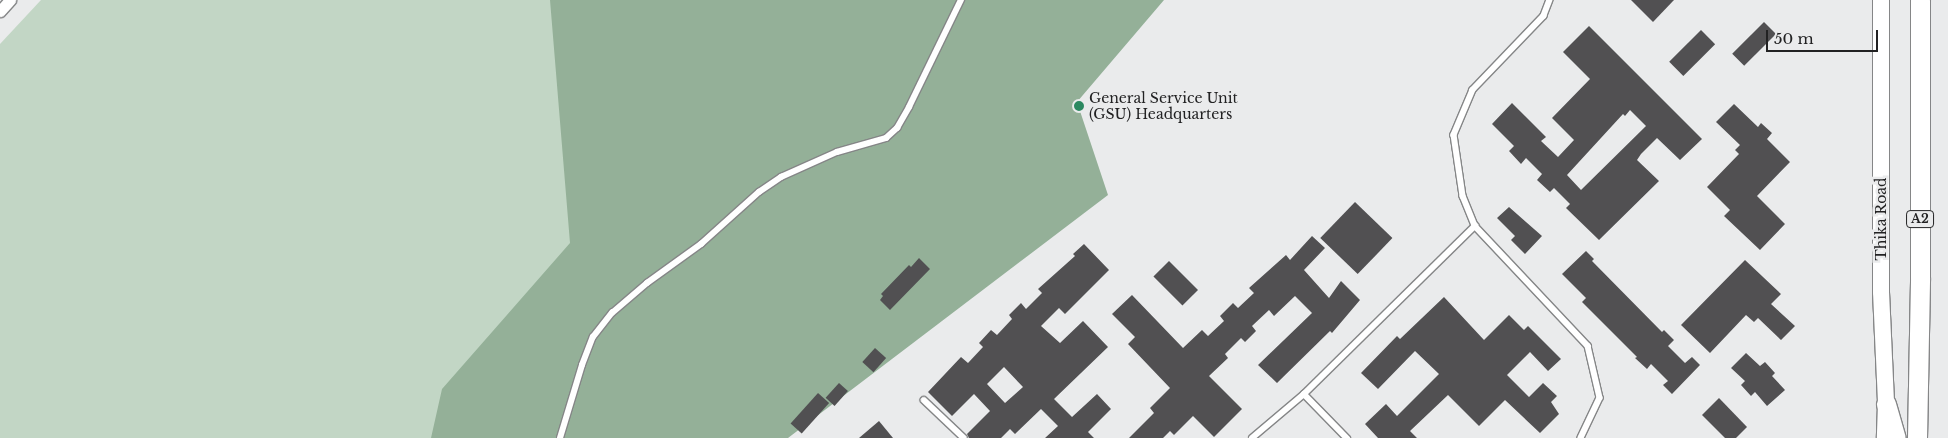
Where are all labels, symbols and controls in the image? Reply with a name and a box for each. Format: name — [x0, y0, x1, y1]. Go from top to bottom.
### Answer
scale bar — [1768, 20, 1880, 52]
text: 50 m — [1774, 29, 1814, 48]
place label: General Service Unit (GSU) Headquarters — [1089, 90, 1238, 122]
marker: General Service Unit (GSU) Headquarters — [1073, 100, 1085, 112]
street label: Thika Road — [1873, 177, 1889, 261]
road number: A2 — [1905, 210, 1935, 228]

